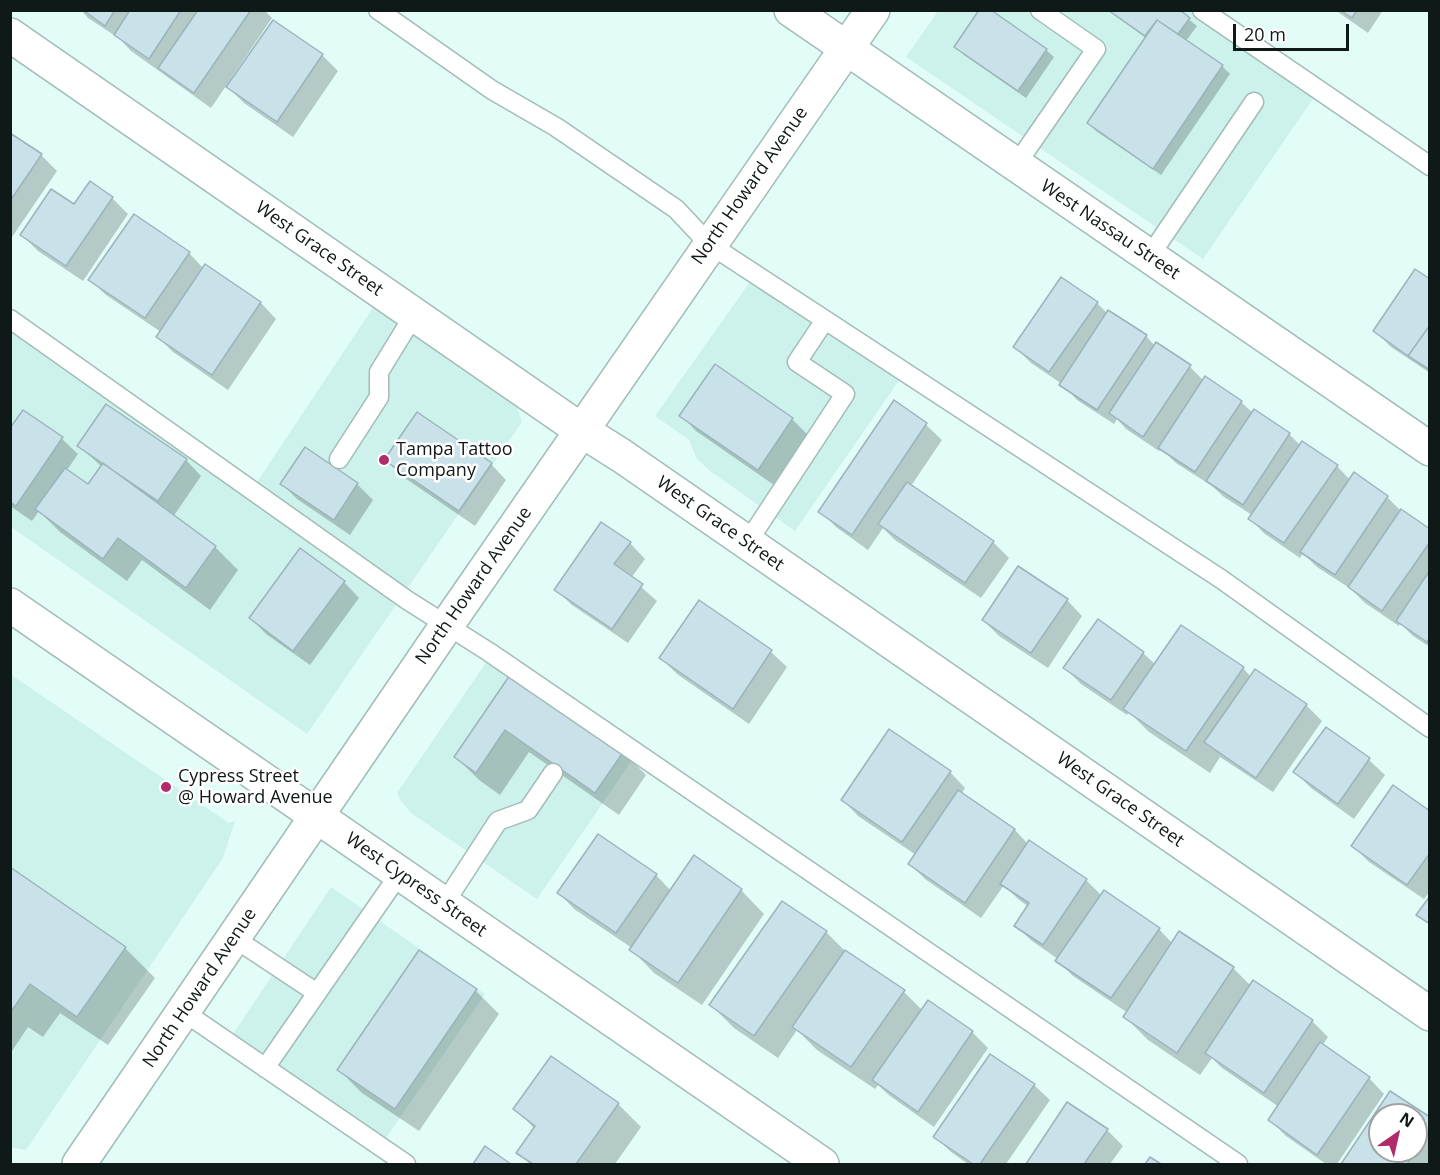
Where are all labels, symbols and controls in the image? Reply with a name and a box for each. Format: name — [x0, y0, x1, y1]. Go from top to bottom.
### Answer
scale bar — [1236, 12, 1352, 50]
text: 20 m — [1244, 22, 1286, 46]
street label: North Howard Avenue — [687, 103, 813, 269]
street label: West Nassau Street — [1036, 175, 1184, 285]
street label: West Grace Street — [251, 197, 387, 301]
place label: Tampa Tattoo Company — [396, 439, 513, 482]
marker: Tampa Tattoo Company — [377, 453, 391, 467]
street label: West Grace Street — [652, 472, 788, 576]
street label: North Howard Avenue — [411, 503, 537, 669]
street label: West Grace Street — [1052, 748, 1188, 852]
place label: Cypress Street @ Howard Avenue — [178, 766, 333, 808]
marker: Cypress Street @ Howard Avenue — [159, 780, 173, 794]
street label: West Cypress Street — [341, 828, 491, 942]
street label: North Howard Avenue — [139, 904, 261, 1072]
north arrow — [1368, 1103, 1428, 1163]
text: N — [1395, 1107, 1418, 1132]

